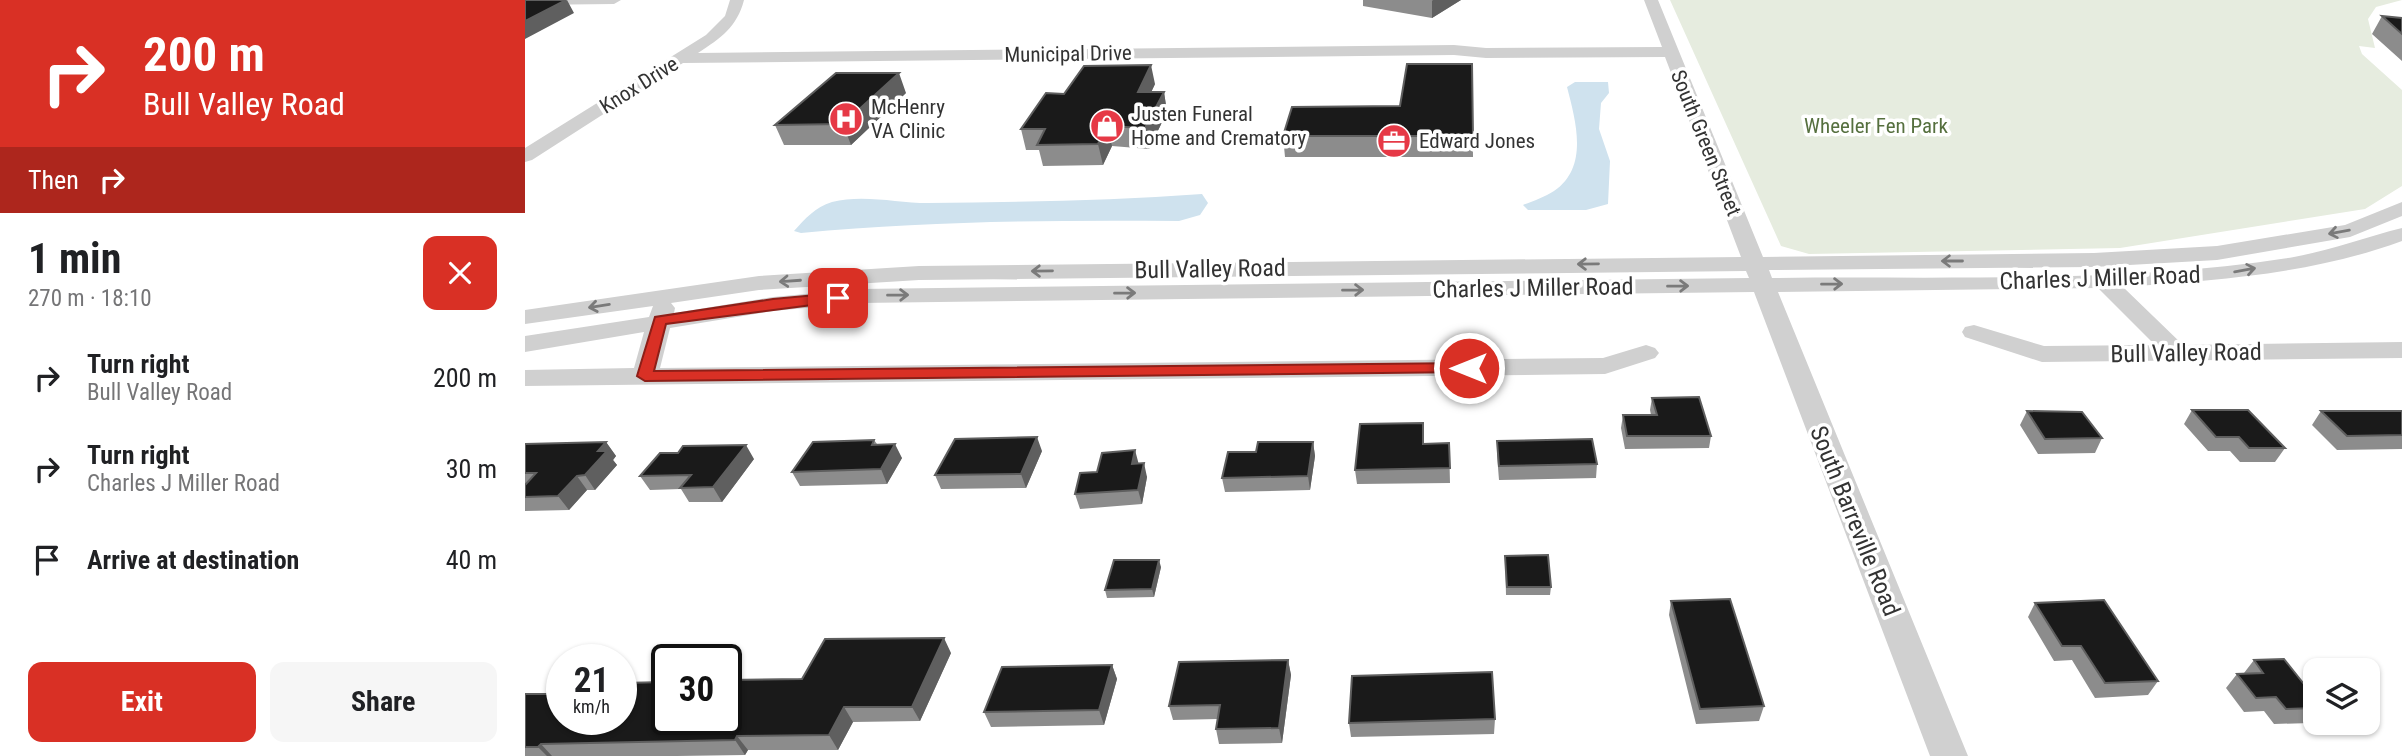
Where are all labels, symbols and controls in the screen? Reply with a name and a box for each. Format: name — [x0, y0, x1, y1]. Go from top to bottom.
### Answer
text: 200 m — [143, 26, 265, 83]
icon: right — [28, 28, 119, 119]
street label: Municipal Drive — [1004, 41, 1132, 67]
street label: Knox Drive — [595, 52, 683, 118]
street label: South Green Street — [1666, 67, 1746, 219]
text: Bull Valley Road — [143, 85, 345, 123]
place label: McHenry VA Clinic — [871, 95, 945, 143]
hospital icon: McHenry VA Clinic — [827, 100, 865, 138]
place label: Justen Funeral Home and Crematory — [1131, 102, 1306, 150]
shop icon: Justen Funeral Home and Crematory — [1088, 107, 1126, 145]
park label: Wheeler Fen Park — [1804, 114, 1948, 138]
office icon: Edward Jones — [1375, 122, 1413, 160]
place label: Edward Jones — [1419, 129, 1535, 153]
icon: right — [93, 161, 131, 199]
text: Then — [28, 165, 79, 195]
one-way arrow — [2328, 226, 2351, 239]
text: 1 min — [28, 234, 121, 283]
button: close — [423, 236, 497, 310]
street label: Bull Valley Road — [1134, 254, 1286, 284]
one-way arrow — [1941, 254, 1964, 268]
one-way arrow — [1577, 257, 1600, 271]
street label: Charles J Miller Road — [1999, 260, 2201, 296]
one-way arrow — [2233, 263, 2256, 276]
one-way arrow — [1031, 264, 1054, 278]
pin — [808, 268, 868, 328]
street label: Charles J Miller Road — [1432, 272, 1634, 304]
one-way arrow — [779, 275, 802, 288]
one-way arrow — [1820, 277, 1843, 291]
icon: arrive — [819, 279, 857, 317]
one-way arrow — [1667, 279, 1690, 293]
one-way arrow — [1341, 283, 1364, 297]
text: 270 m · 18:10 — [28, 285, 152, 312]
one-way arrow — [1114, 286, 1137, 299]
one-way arrow — [886, 288, 909, 302]
one-way arrow — [589, 300, 611, 313]
position arrow — [1432, 331, 1506, 405]
street label: Bull Valley Road — [2110, 338, 2262, 368]
text: Turn right — [87, 349, 189, 379]
icon: right — [28, 359, 66, 397]
text: 200 m — [433, 363, 497, 393]
text: Bull Valley Road — [87, 379, 232, 406]
street label: South Barreville Road — [1804, 422, 1906, 620]
text: Turn right — [87, 440, 189, 470]
icon: right — [28, 450, 66, 488]
text: 30 m — [446, 454, 497, 484]
text: Charles J Miller Road — [87, 470, 280, 497]
icon: arrive — [28, 541, 66, 579]
text: Arrive at destination — [87, 545, 299, 575]
text: 40 m — [446, 545, 497, 575]
speed limit sign: 30 — [651, 644, 742, 735]
map controls — [2303, 658, 2380, 735]
button: layers — [2303, 658, 2380, 735]
text: 21 — [574, 660, 609, 701]
button: Exit — [28, 662, 256, 742]
button: Share — [270, 662, 497, 742]
text: km/h — [573, 696, 610, 717]

